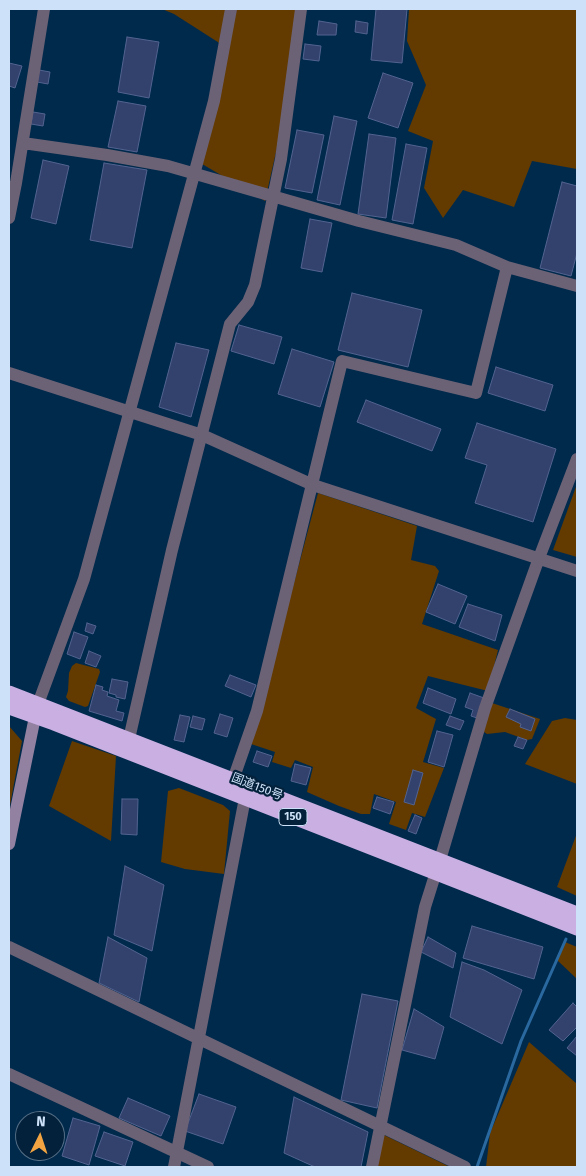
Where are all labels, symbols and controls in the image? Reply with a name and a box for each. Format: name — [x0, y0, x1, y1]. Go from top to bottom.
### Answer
street label: 国道150号 — [229, 771, 285, 803]
road number: 150 — [279, 809, 307, 826]
north arrow — [15, 1111, 65, 1161]
text: N — [36, 1113, 46, 1130]

